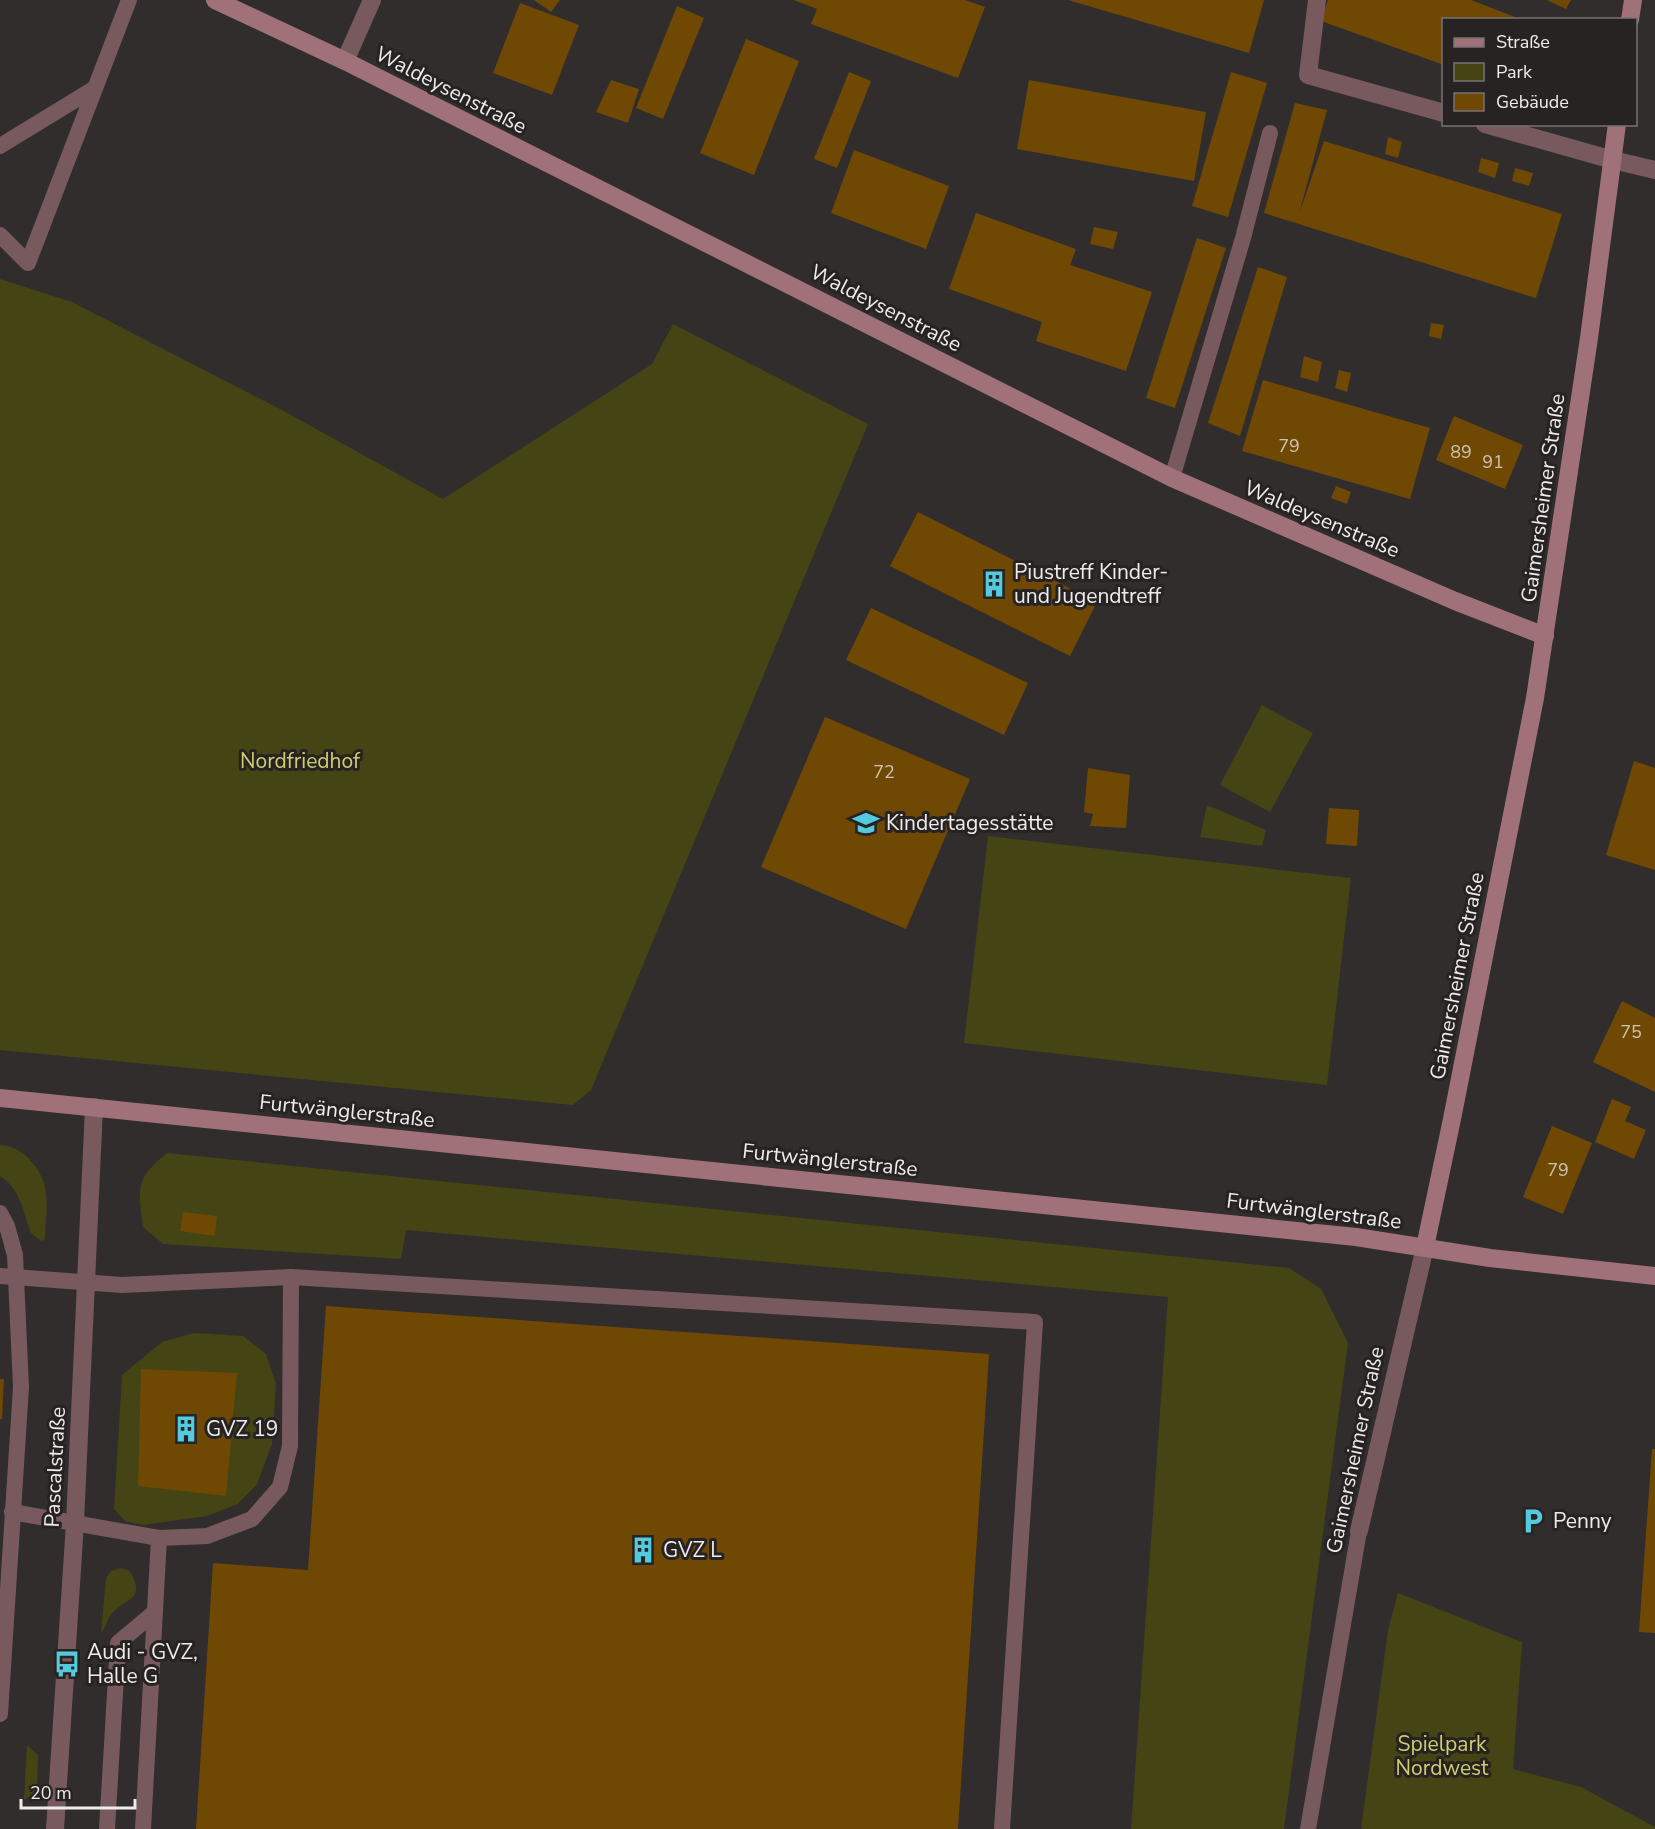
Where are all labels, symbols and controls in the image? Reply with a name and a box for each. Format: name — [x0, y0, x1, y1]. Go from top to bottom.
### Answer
legend — [1442, 18, 1637, 126]
text: Straße — [1496, 30, 1550, 54]
street label: Waldeysenstraße — [371, 40, 531, 140]
text: Park — [1496, 60, 1533, 84]
text: Gebäude — [1496, 90, 1569, 114]
street label: Waldeysenstraße — [806, 258, 966, 358]
street label: Gaimersheimer Straße — [1514, 392, 1572, 604]
house number: 79 — [1278, 434, 1300, 458]
house number: 89 — [1450, 440, 1472, 464]
house number: 91 — [1482, 450, 1504, 474]
street label: Waldeysenstraße — [1240, 474, 1404, 564]
place label: Piustreff Kinder- und Jugendtreff — [1014, 558, 1168, 610]
building icon: Piustreff Kinder- und Jugendtreff — [979, 569, 1009, 599]
park label: Nordfriedhof — [240, 747, 361, 775]
house number: 72 — [873, 760, 895, 784]
school or university icon: Kindertagesstätte — [851, 808, 881, 838]
place label: Kindertagesstätte — [886, 809, 1053, 837]
street label: Gaimersheimer Straße — [1423, 870, 1491, 1082]
house number: 75 — [1620, 1020, 1642, 1044]
street label: Furtwänglerstraße — [258, 1088, 436, 1134]
street label: Furtwänglerstraße — [741, 1137, 919, 1183]
house number: 79 — [1547, 1158, 1569, 1182]
street label: Furtwänglerstraße — [1225, 1186, 1403, 1236]
street label: Gaimersheimer Straße — [1319, 1344, 1391, 1556]
street label: Pascalstraße — [38, 1406, 72, 1528]
building icon: GVZ 19 — [171, 1414, 201, 1444]
place label: GVZ 19 — [206, 1415, 278, 1443]
parking icon: Penny — [1518, 1506, 1548, 1536]
place label: Penny — [1553, 1507, 1612, 1535]
building icon: GVZ L — [628, 1535, 658, 1565]
place label: GVZ L — [663, 1536, 722, 1564]
place label: Audi - GVZ, Halle G — [87, 1638, 198, 1690]
bus stop icon: Audi - GVZ, Halle G — [52, 1649, 82, 1679]
park label: Spielpark Nordwest — [1396, 1730, 1489, 1782]
scale bar — [21, 1772, 135, 1810]
text: 20 m — [30, 1781, 72, 1805]

